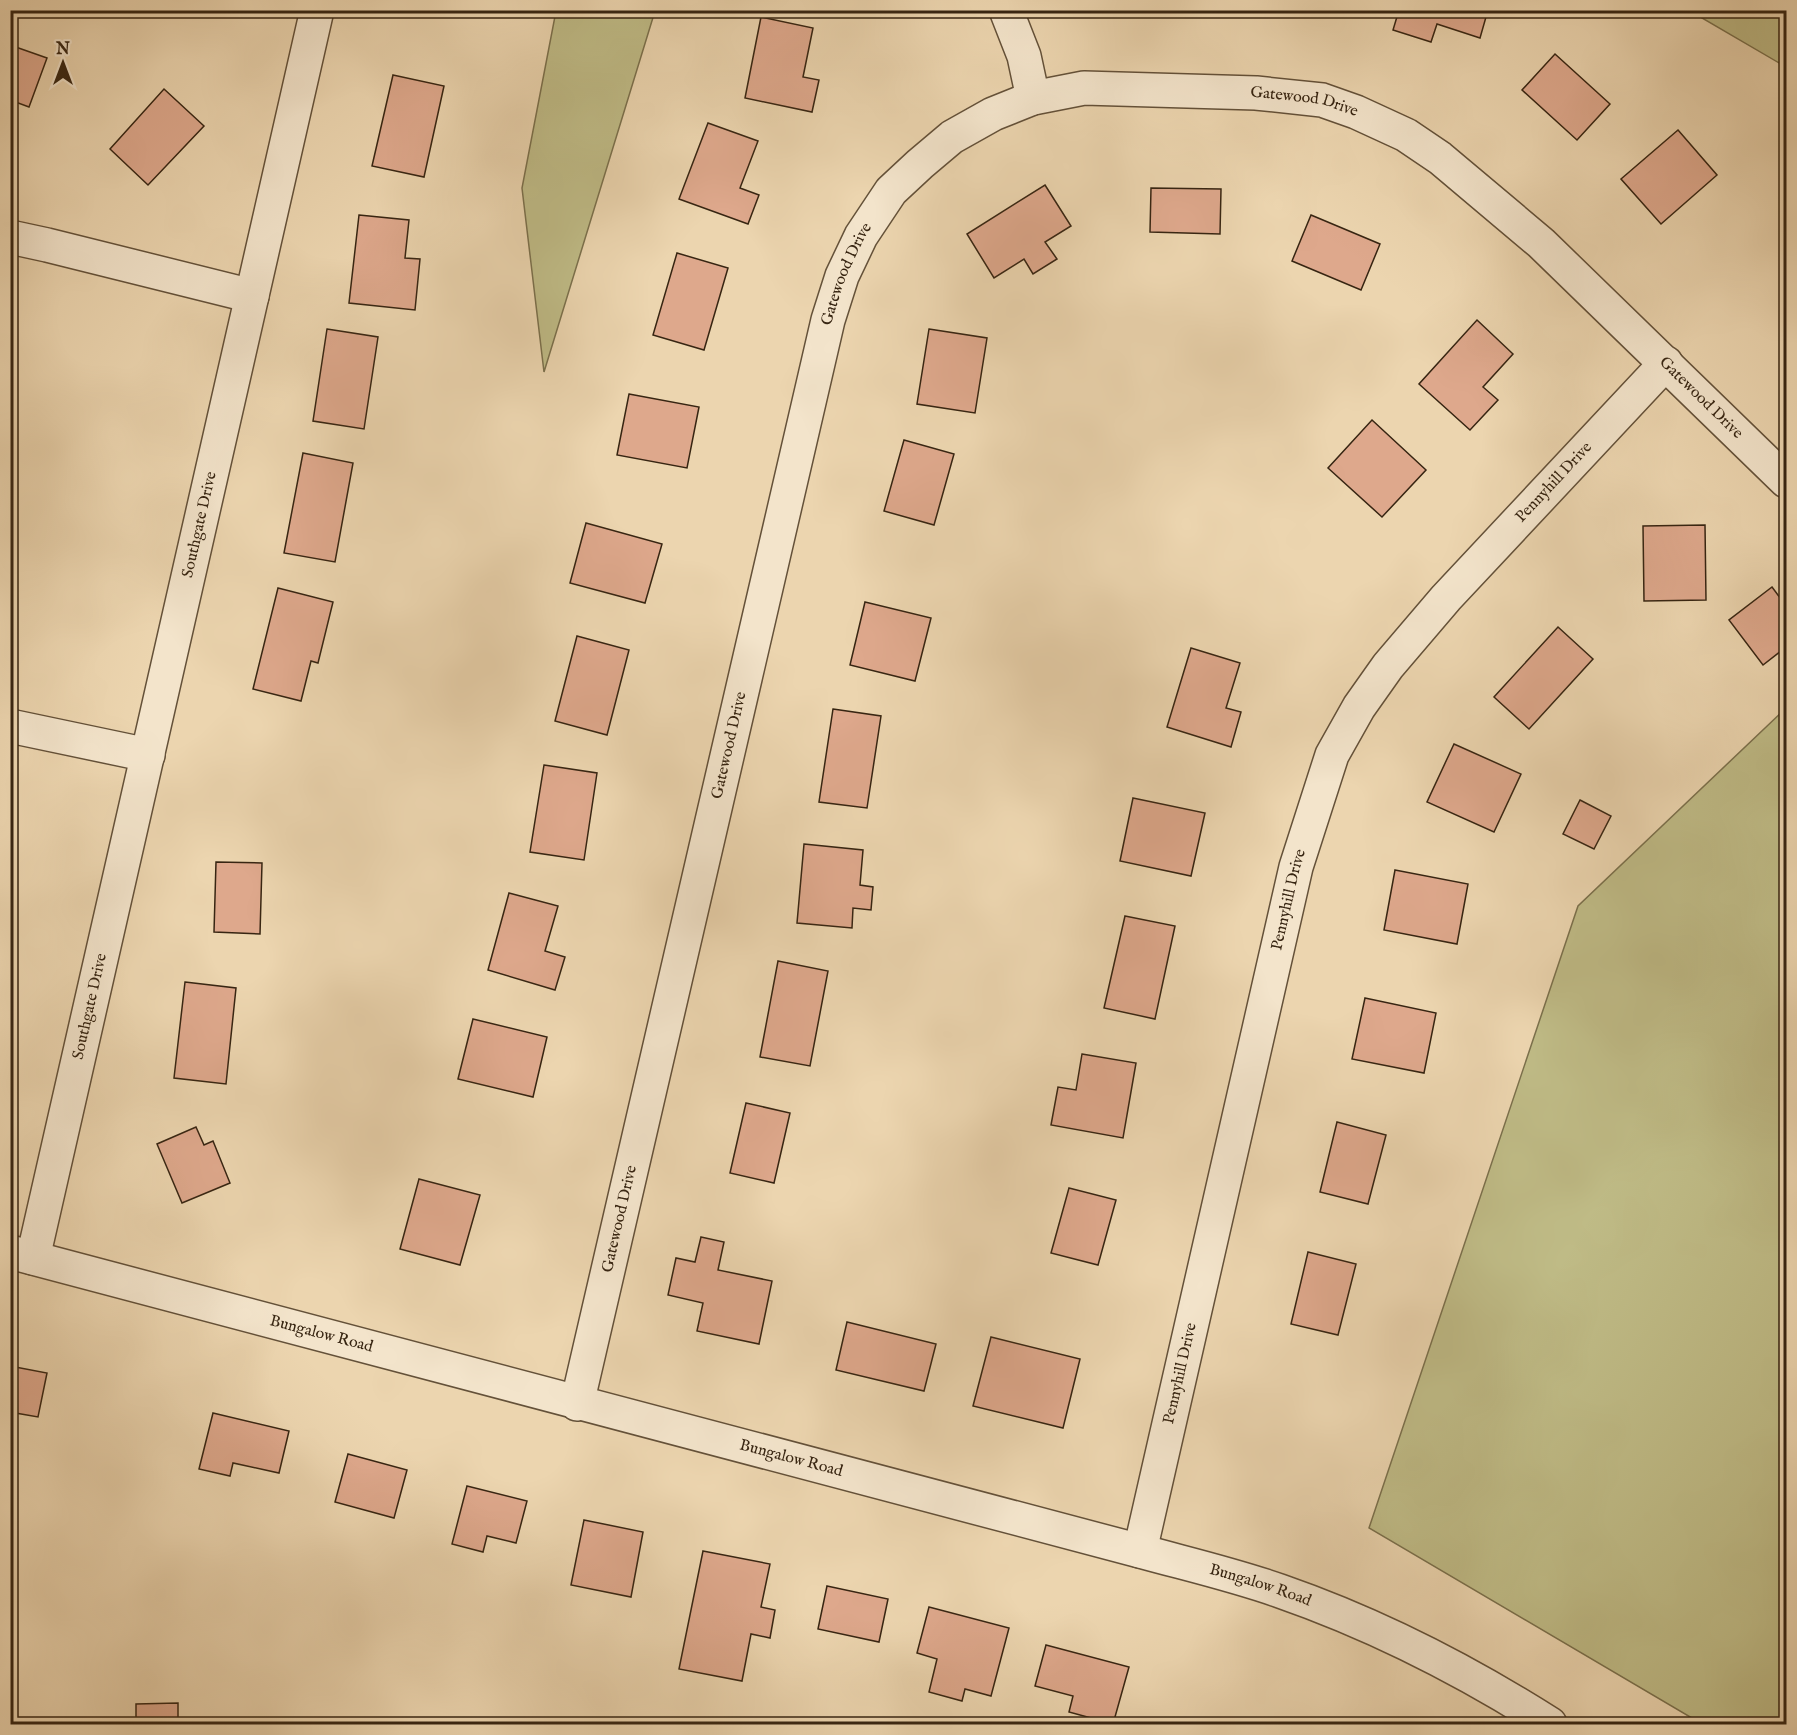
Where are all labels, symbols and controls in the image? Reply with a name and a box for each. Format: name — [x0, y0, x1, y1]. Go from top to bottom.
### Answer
north arrow — [33, 33, 93, 93]
text: N — [55, 40, 70, 60]
street label: Gatewood Drive — [1249, 82, 1361, 122]
street label: Gatewood Drive — [817, 219, 877, 328]
street label: Gatewood Drive — [1654, 353, 1747, 443]
street label: Pennyhill Drive — [1511, 438, 1597, 527]
street label: Southgate Drive — [178, 470, 222, 580]
street label: Gatewood Drive — [707, 690, 752, 801]
street label: Pennyhill Drive — [1267, 847, 1311, 952]
street label: Southgate Drive — [68, 951, 112, 1061]
street label: Gatewood Drive — [598, 1163, 642, 1274]
street label: Bungalow Road — [268, 1311, 376, 1358]
street label: Pennyhill Drive — [1159, 1321, 1202, 1426]
street label: Bungalow Road — [737, 1435, 845, 1482]
street label: Bungalow Road — [1207, 1560, 1314, 1612]

